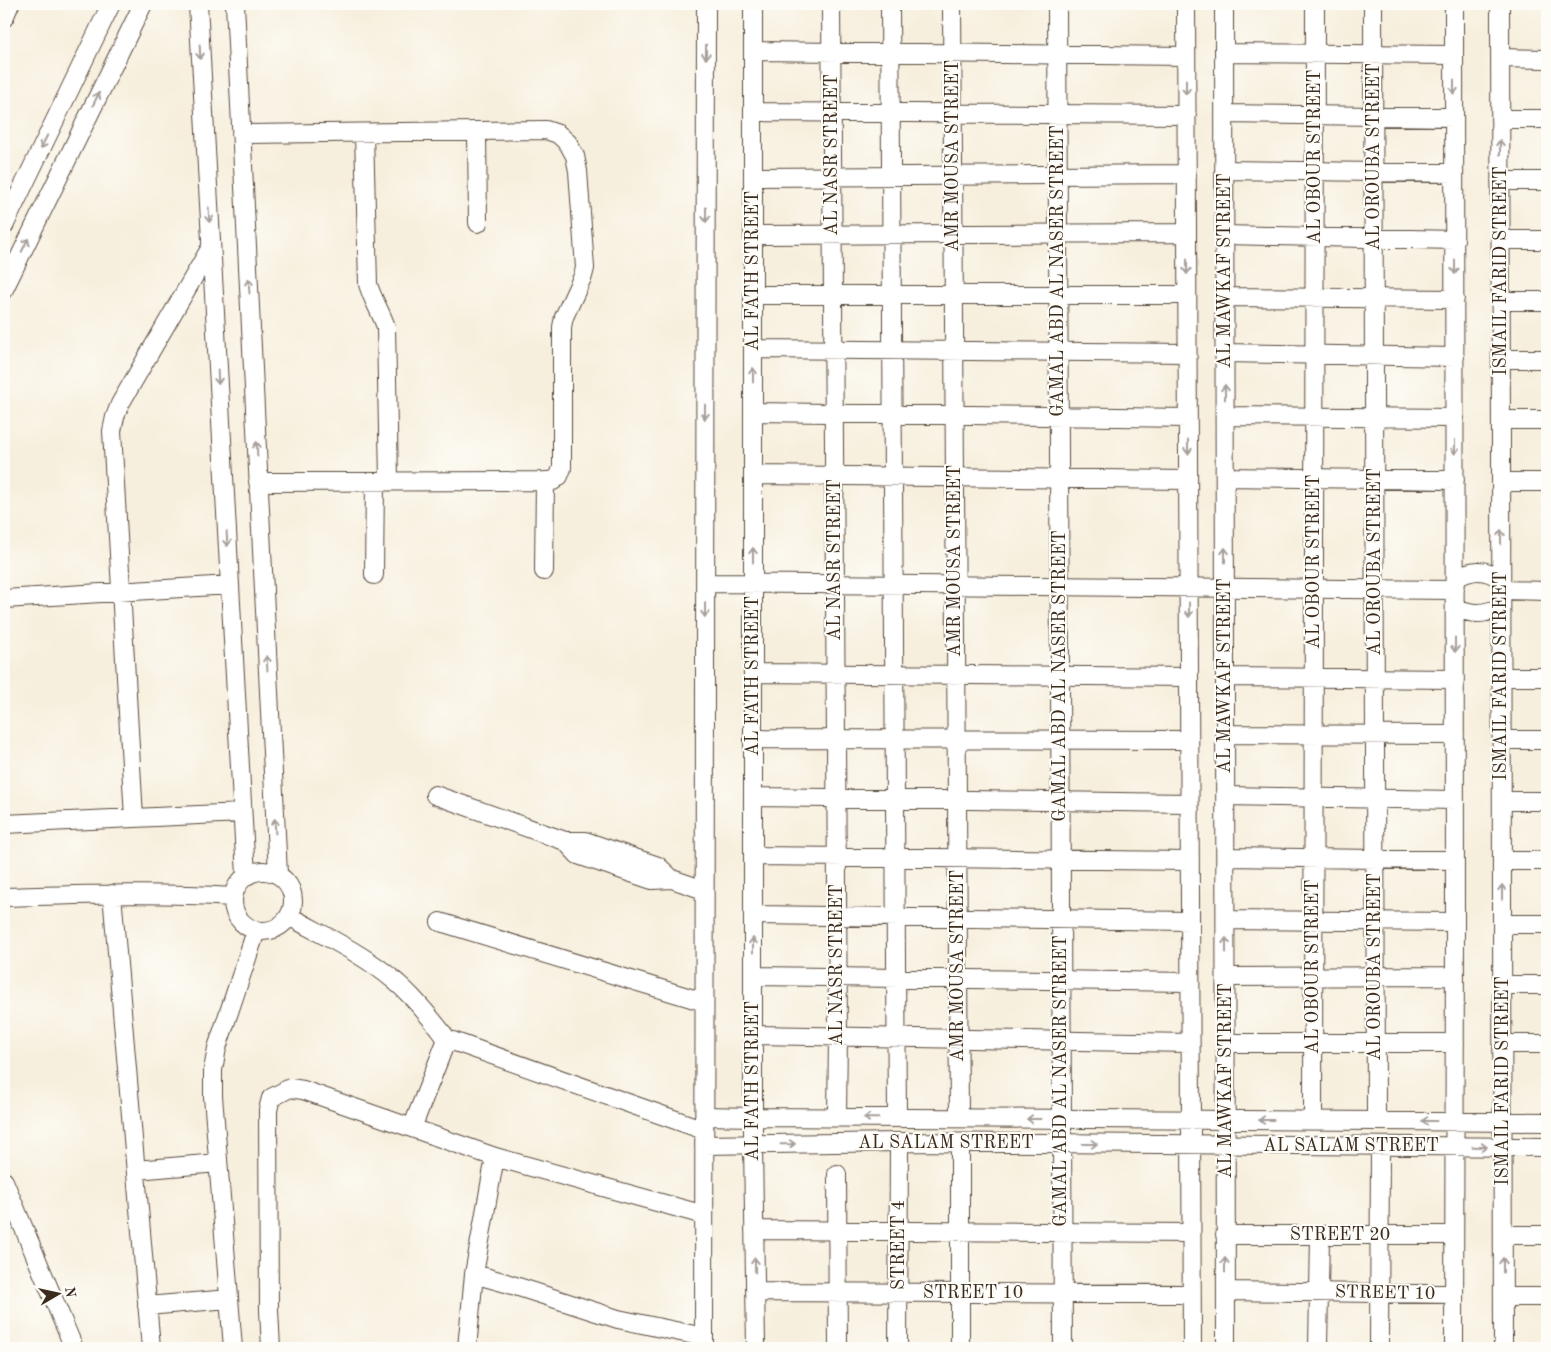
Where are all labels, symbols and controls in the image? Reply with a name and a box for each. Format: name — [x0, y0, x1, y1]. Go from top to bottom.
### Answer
one-way arrow — [196, 44, 205, 60]
one-way arrow — [701, 44, 711, 60]
street label: AMR MOUSA STREET — [944, 60, 962, 252]
street label: AL OROUBA STREET — [1365, 63, 1383, 251]
street label: AL OBOUR STREET — [1306, 70, 1324, 244]
street label: AL NASR STREET — [823, 74, 841, 236]
one-way arrow — [1181, 79, 1191, 95]
one-way arrow — [1449, 79, 1459, 95]
one-way arrow — [92, 92, 102, 107]
street label: GAMAL ABD AL NASER STREET — [1049, 125, 1067, 417]
one-way arrow — [39, 134, 49, 149]
one-way arrow — [1495, 139, 1505, 156]
street label: ISMAIL FARID STREET — [1492, 166, 1510, 376]
street label: AL MAWKAF STREET — [1216, 173, 1234, 369]
street label: AL FATH STREET — [744, 191, 762, 351]
one-way arrow — [205, 206, 214, 222]
one-way arrow — [701, 206, 711, 223]
one-way arrow — [21, 238, 30, 253]
one-way arrow — [1182, 259, 1192, 275]
one-way arrow — [1450, 259, 1460, 275]
one-way arrow — [244, 279, 253, 295]
one-way arrow — [748, 367, 758, 383]
one-way arrow — [214, 369, 223, 385]
one-way arrow — [1220, 384, 1230, 400]
one-way arrow — [700, 404, 710, 420]
one-way arrow — [1183, 439, 1193, 455]
one-way arrow — [1450, 439, 1460, 455]
one-way arrow — [252, 441, 261, 457]
street label: AMR MOUSA STREET — [946, 465, 964, 657]
street label: AL OROUBA STREET — [1366, 468, 1384, 656]
street label: AL OBOUR STREET — [1305, 475, 1323, 649]
street label: AL NASR STREET — [826, 479, 844, 641]
one-way arrow — [1496, 529, 1506, 546]
street label: GAMAL ABD AL NASER STREET — [1051, 530, 1069, 822]
one-way arrow — [223, 531, 232, 547]
one-way arrow — [748, 547, 758, 563]
one-way arrow — [1220, 547, 1230, 563]
street label: ISMAIL FARID STREET — [1492, 571, 1510, 781]
street label: AL MAWKAF STREET — [1216, 578, 1234, 774]
street label: AL FATH STREET — [744, 596, 762, 756]
one-way arrow — [700, 602, 710, 618]
one-way arrow — [1184, 602, 1194, 618]
one-way arrow — [1450, 636, 1460, 653]
one-way arrow — [263, 656, 272, 672]
one-way arrow — [271, 818, 280, 834]
street label: AMR MOUSA STREET — [949, 870, 967, 1062]
street label: AL OROUBA STREET — [1366, 873, 1384, 1061]
street label: AL OBOUR STREET — [1304, 880, 1322, 1054]
street label: AL NASR STREET — [828, 884, 846, 1046]
one-way arrow — [1497, 884, 1507, 900]
street label: GAMAL ABD AL NASER STREET — [1052, 935, 1070, 1227]
one-way arrow — [748, 937, 758, 953]
one-way arrow — [1221, 937, 1231, 953]
street label: ISMAIL FARID STREET — [1494, 976, 1512, 1186]
street label: AL MAWKAF STREET — [1217, 983, 1235, 1179]
street label: AL FATH STREET — [744, 1001, 762, 1161]
one-way arrow — [863, 1113, 879, 1122]
one-way arrow — [1026, 1114, 1042, 1124]
one-way arrow — [1258, 1115, 1274, 1125]
one-way arrow — [1421, 1116, 1437, 1126]
street label: AL SALAM STREET — [858, 1134, 1034, 1152]
street label: AL SALAM STREET — [1263, 1137, 1439, 1155]
one-way arrow — [779, 1139, 795, 1149]
one-way arrow — [1082, 1139, 1098, 1149]
one-way arrow — [1472, 1142, 1488, 1152]
street label: STREET 4 — [890, 1200, 908, 1290]
street label: STREET 20 — [1290, 1226, 1390, 1244]
one-way arrow — [750, 1257, 759, 1273]
one-way arrow — [1220, 1257, 1230, 1273]
one-way arrow — [1498, 1257, 1508, 1273]
north arrow — [32, 1270, 82, 1320]
street label: STREET 10 — [1335, 1283, 1435, 1303]
street label: STREET 10 — [923, 1284, 1023, 1302]
text: N — [62, 1286, 78, 1299]

